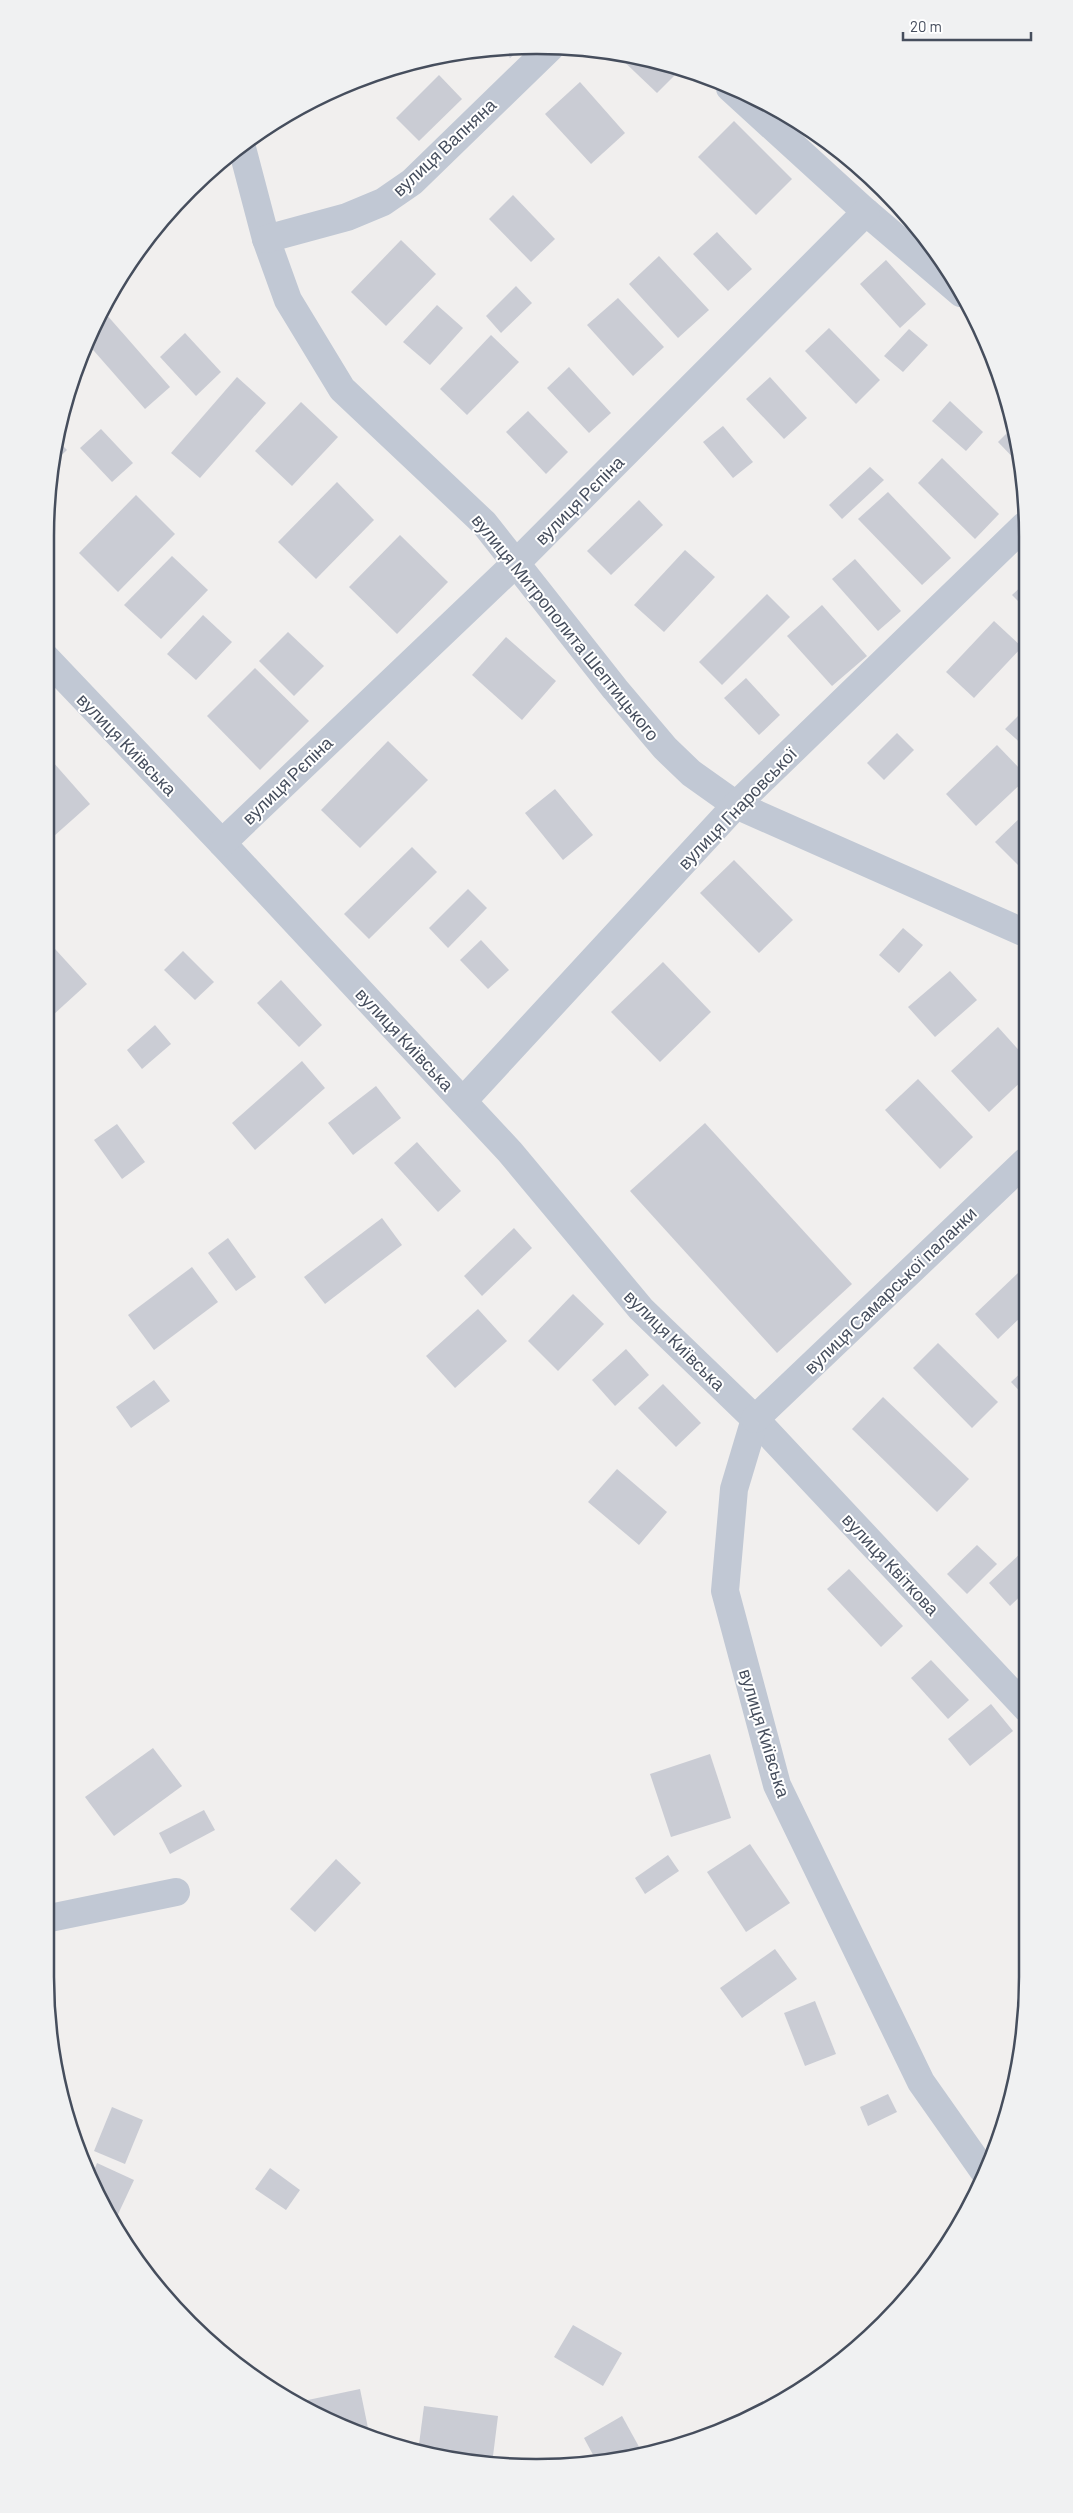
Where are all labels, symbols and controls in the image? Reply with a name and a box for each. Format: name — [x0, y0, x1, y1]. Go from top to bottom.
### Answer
scale bar — [903, 10, 1030, 42]
text: 20 m — [910, 17, 942, 35]
street label: вулиця Вапняна — [388, 93, 501, 201]
street label: вулиця Рєпіна — [530, 450, 629, 549]
street label: вулиця Митрополита Шептицького — [468, 509, 664, 745]
street label: вулиця Київська — [73, 688, 182, 800]
street label: вулиця Рєпіна — [237, 731, 337, 829]
street label: вулиця Гнаровської — [673, 742, 801, 874]
street label: вулиця Київська — [351, 983, 459, 1096]
street label: вулиця Самарської паланки — [799, 1202, 981, 1378]
street label: вулиця Київська — [620, 1285, 731, 1396]
street label: вулиця Квіткова — [838, 1508, 945, 1620]
street label: вулиця Київська — [735, 1666, 795, 1801]

